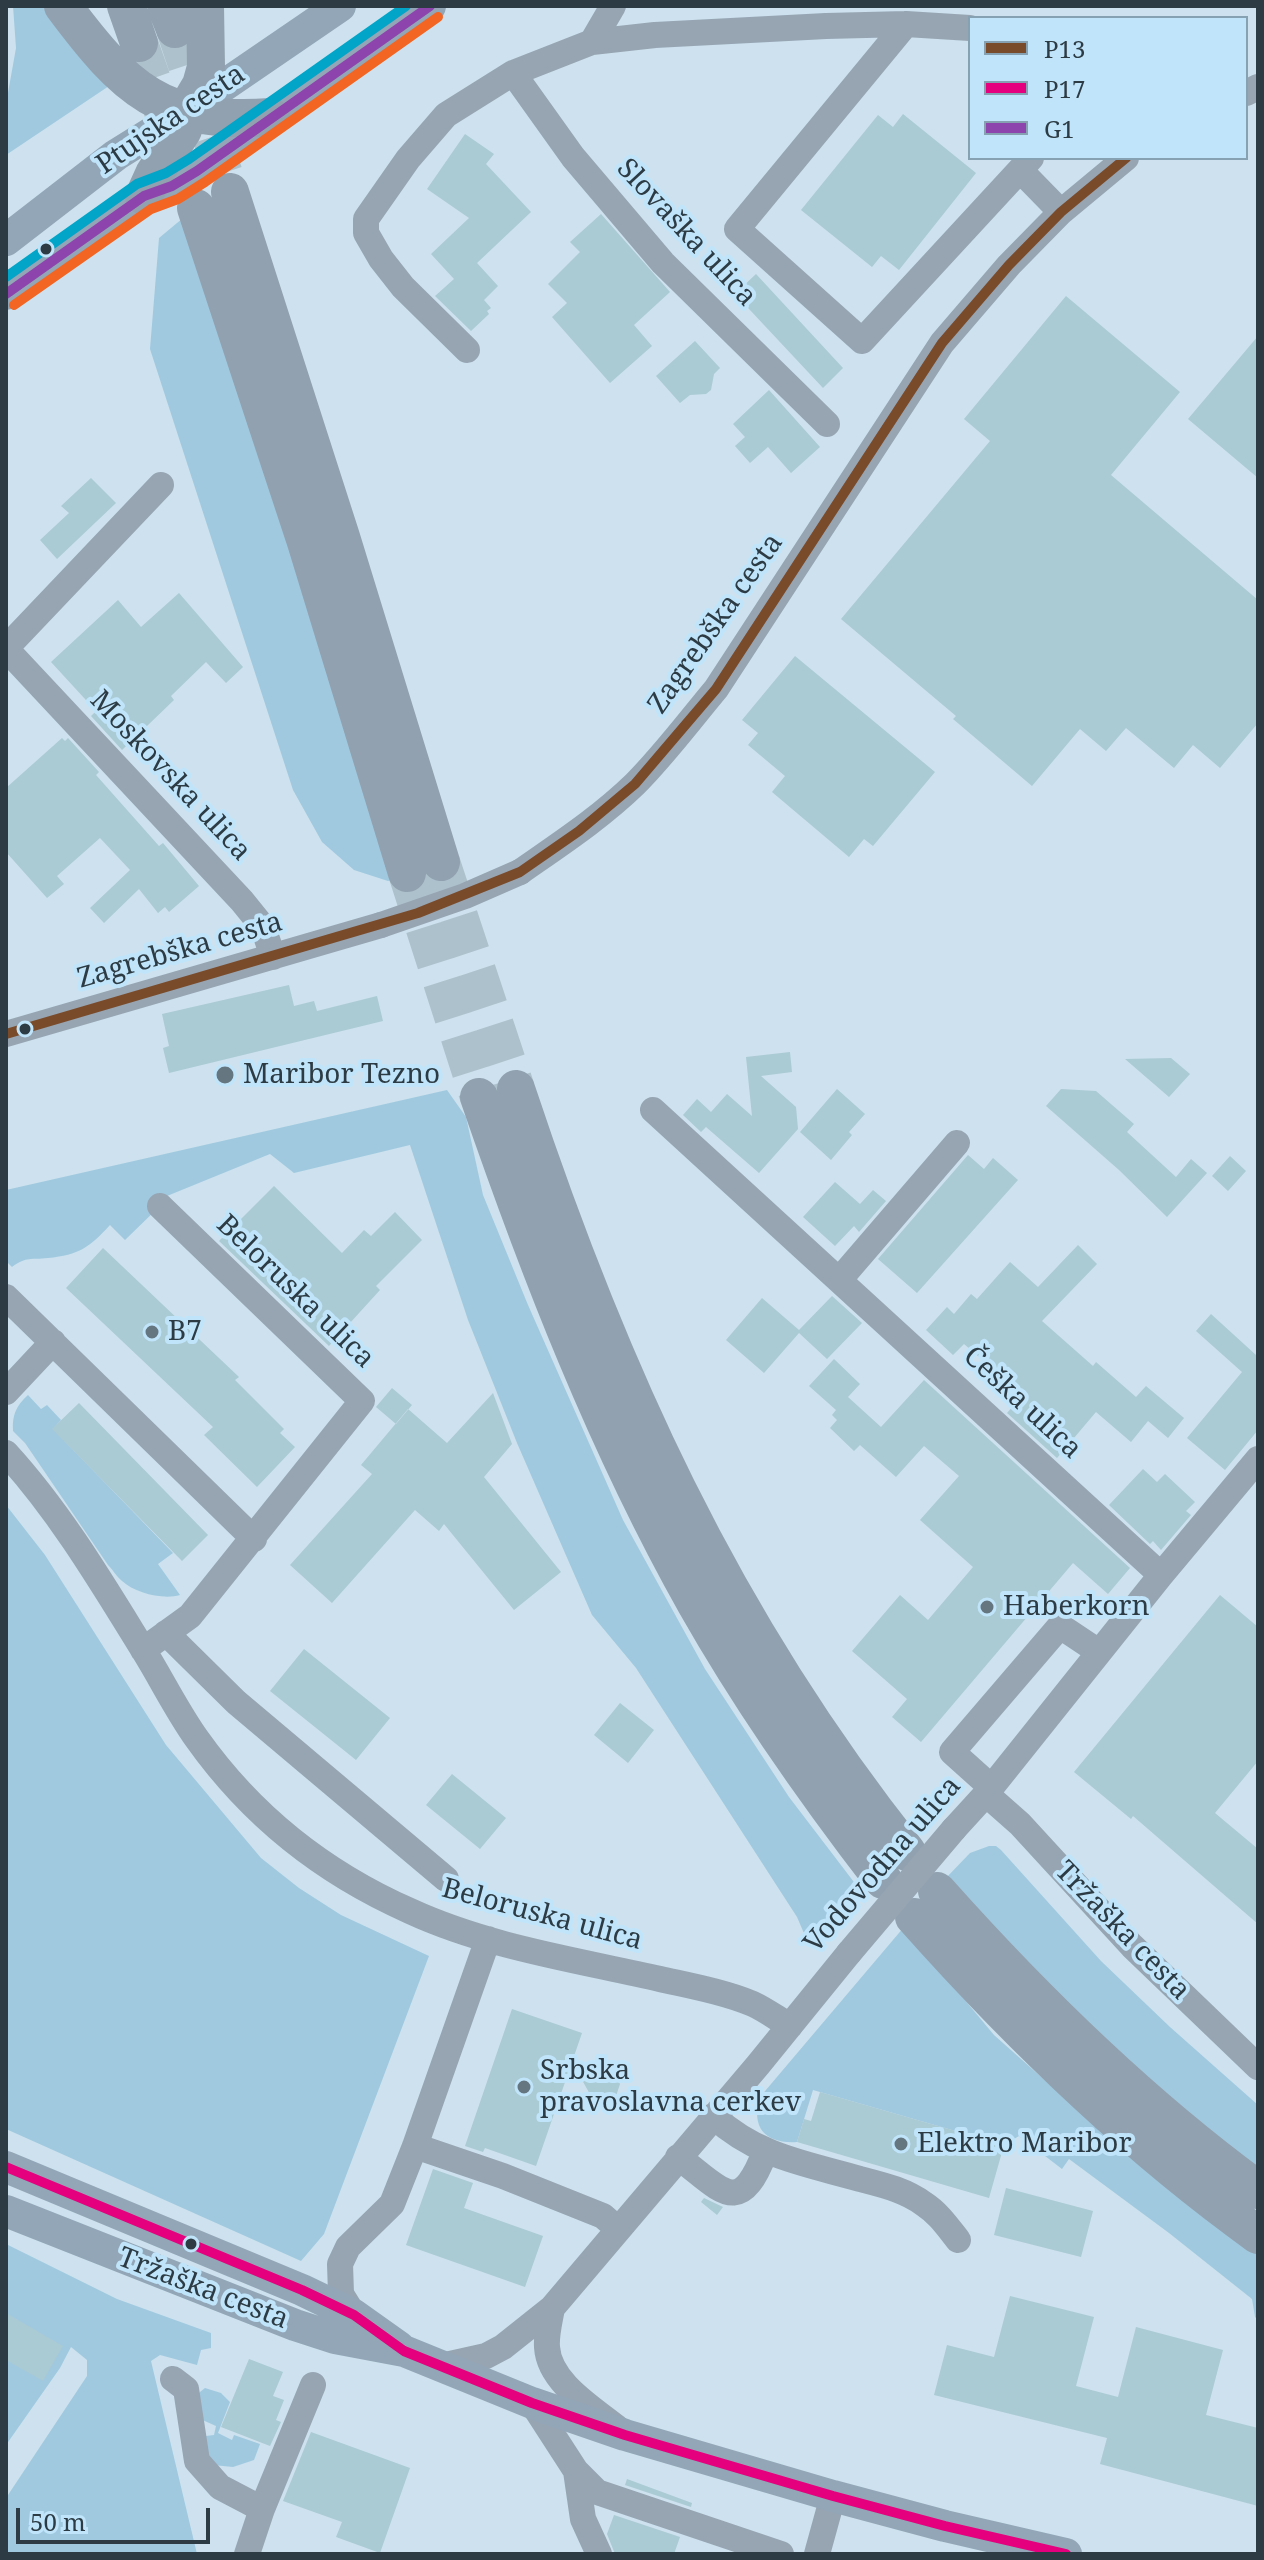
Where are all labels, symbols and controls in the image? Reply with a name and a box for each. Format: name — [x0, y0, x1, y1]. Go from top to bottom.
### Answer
legend — [968, 16, 1248, 160]
text: P13 — [1044, 32, 1085, 65]
street label: Ptujska cesta — [90, 58, 252, 182]
text: P17 — [1044, 72, 1085, 105]
text: G1 — [1044, 112, 1075, 145]
street label: Slovaška ulica — [609, 152, 763, 314]
unlabelled marker — [38, 241, 54, 257]
street label: Zagrebška cesta — [641, 528, 791, 720]
street label: Moskovska ulica — [83, 684, 257, 868]
street label: Zagrebška cesta — [74, 906, 286, 996]
unlabelled marker — [17, 1021, 33, 1037]
place label: Maribor Tezno — [243, 1058, 440, 1092]
marker: Maribor Tezno — [214, 1064, 236, 1086]
street label: Beloruska ulica — [209, 1208, 381, 1376]
place label: B7 — [168, 1315, 202, 1349]
marker: B7 — [143, 1323, 161, 1341]
street label: Češka ulica — [956, 1340, 1088, 1466]
place label: Haberkorn — [1003, 1590, 1150, 1624]
marker: Haberkorn — [978, 1598, 996, 1616]
street label: Vodovodna ulica — [797, 1770, 969, 1960]
street label: Tržaška cesta — [1048, 1855, 1196, 2007]
street label: Beloruska ulica — [438, 1872, 646, 1958]
place label: Srbska pravoslavna cerkev — [540, 2054, 801, 2120]
marker: Srbska pravoslavna cerkev — [515, 2078, 533, 2096]
place label: Elektro Maribor — [917, 2127, 1132, 2161]
marker: Elektro Maribor — [892, 2135, 910, 2153]
unlabelled marker — [183, 2236, 199, 2252]
street label: Tržaška cesta — [113, 2241, 293, 2337]
scale bar — [20, 2492, 214, 2542]
text: 50 m — [30, 2505, 86, 2538]

